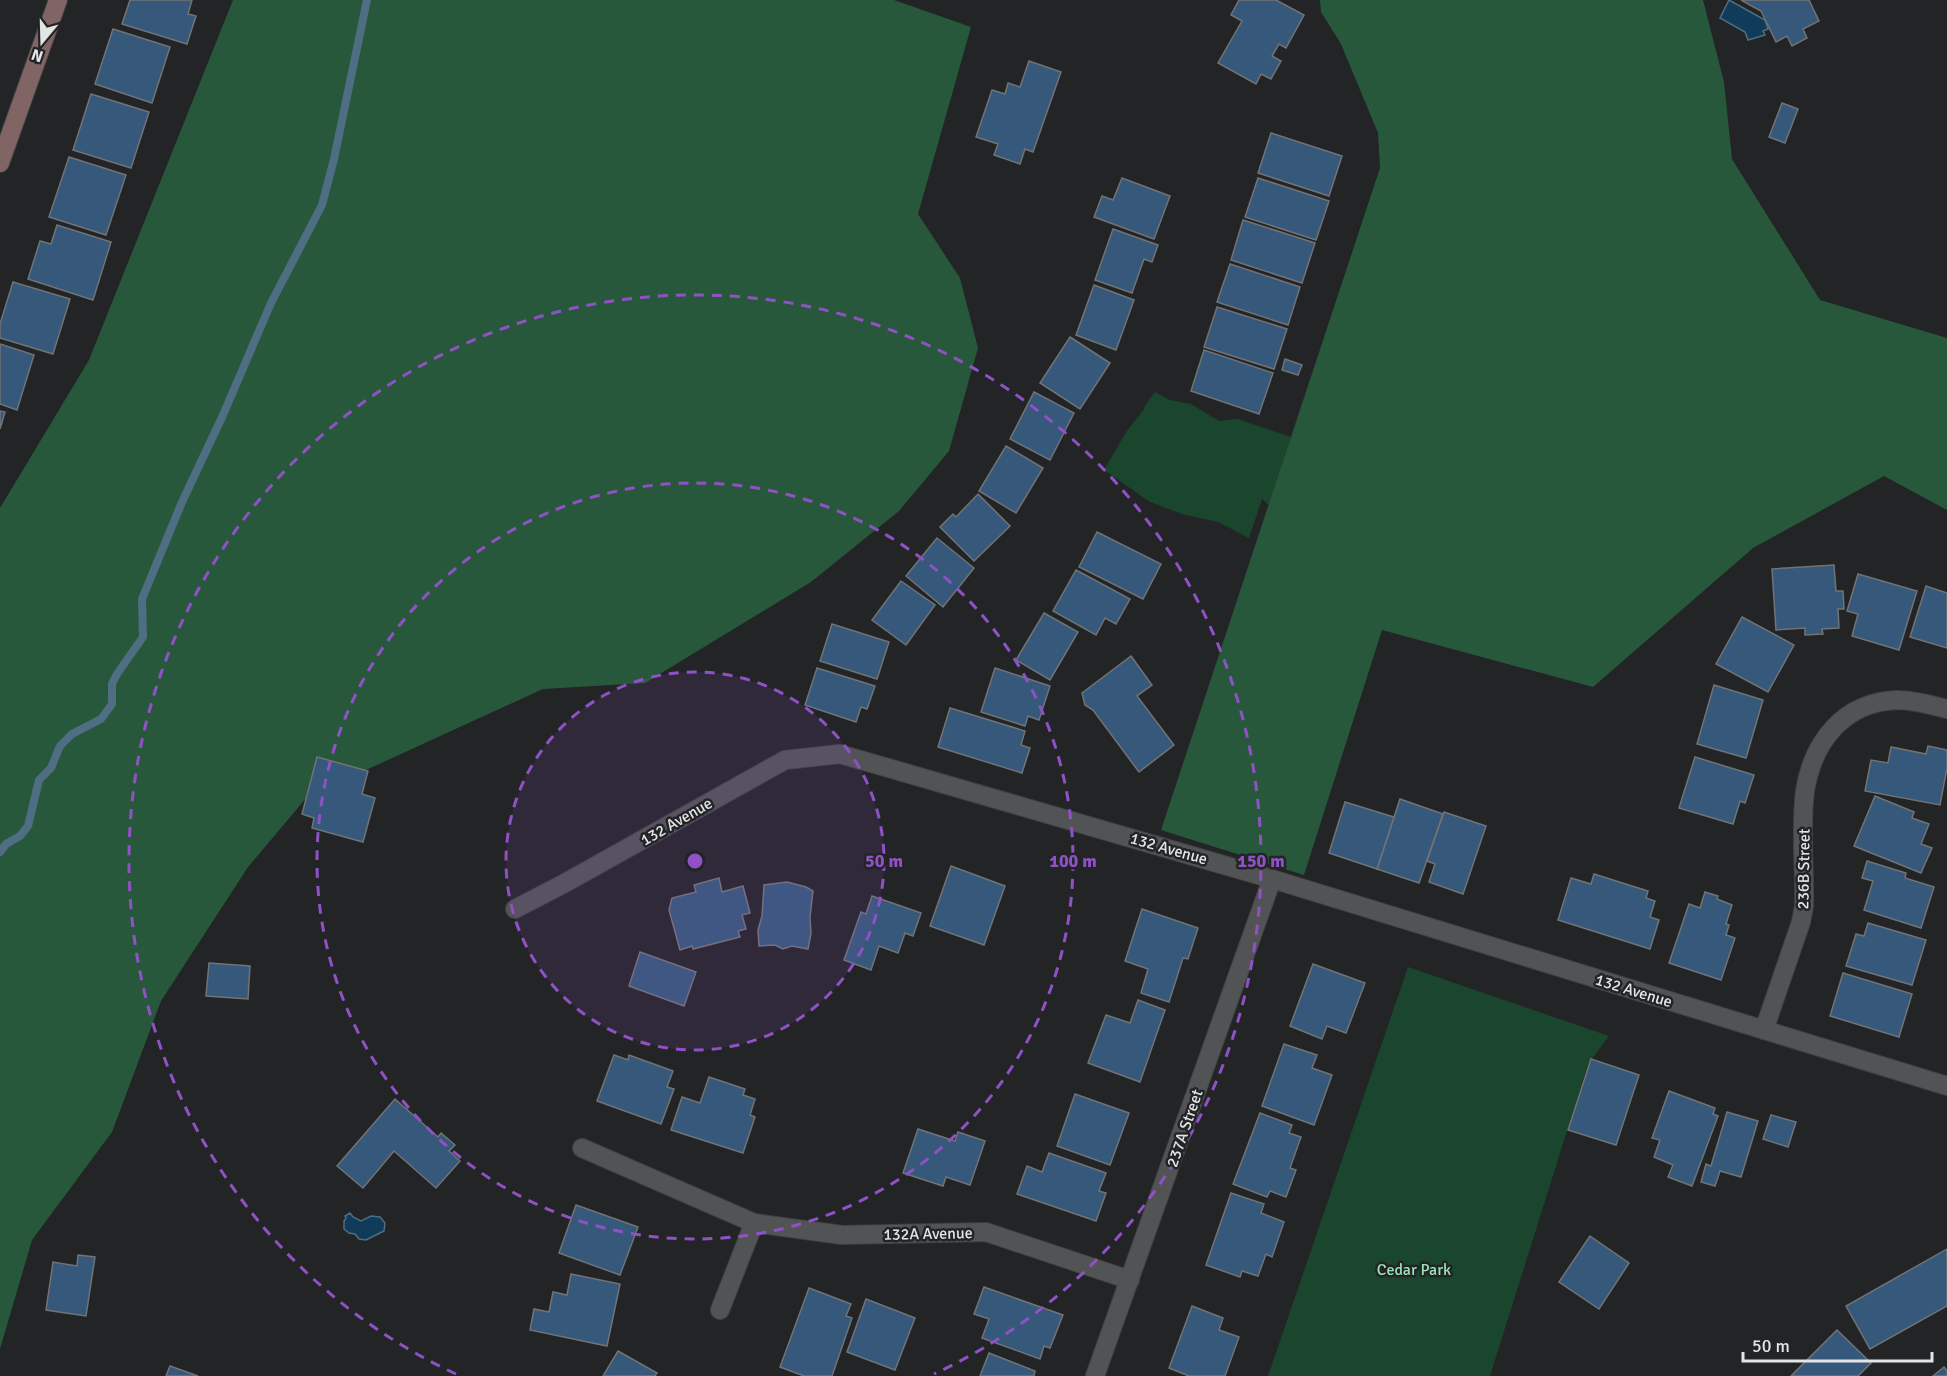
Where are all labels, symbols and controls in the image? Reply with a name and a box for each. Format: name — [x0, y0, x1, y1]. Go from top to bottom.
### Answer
north arrow — [12, 12, 72, 72]
text: N — [29, 44, 46, 67]
street label: 132 Avenue — [637, 793, 716, 850]
street label: 132 Avenue — [1128, 828, 1210, 870]
street label: 236B Street — [1793, 828, 1815, 910]
text: 50 m — [865, 850, 903, 872]
text: 100 m — [1049, 850, 1097, 872]
text: 150 m — [1237, 850, 1285, 872]
centre of rings — [685, 851, 705, 871]
street label: 132 Avenue — [1593, 970, 1675, 1012]
street label: 237A Street — [1162, 1086, 1208, 1170]
street label: 132A Avenue — [883, 1223, 973, 1245]
park label: Cedar Park — [1377, 1260, 1451, 1280]
scale bar — [1743, 1325, 1932, 1363]
text: 50 m — [1752, 1335, 1790, 1357]

